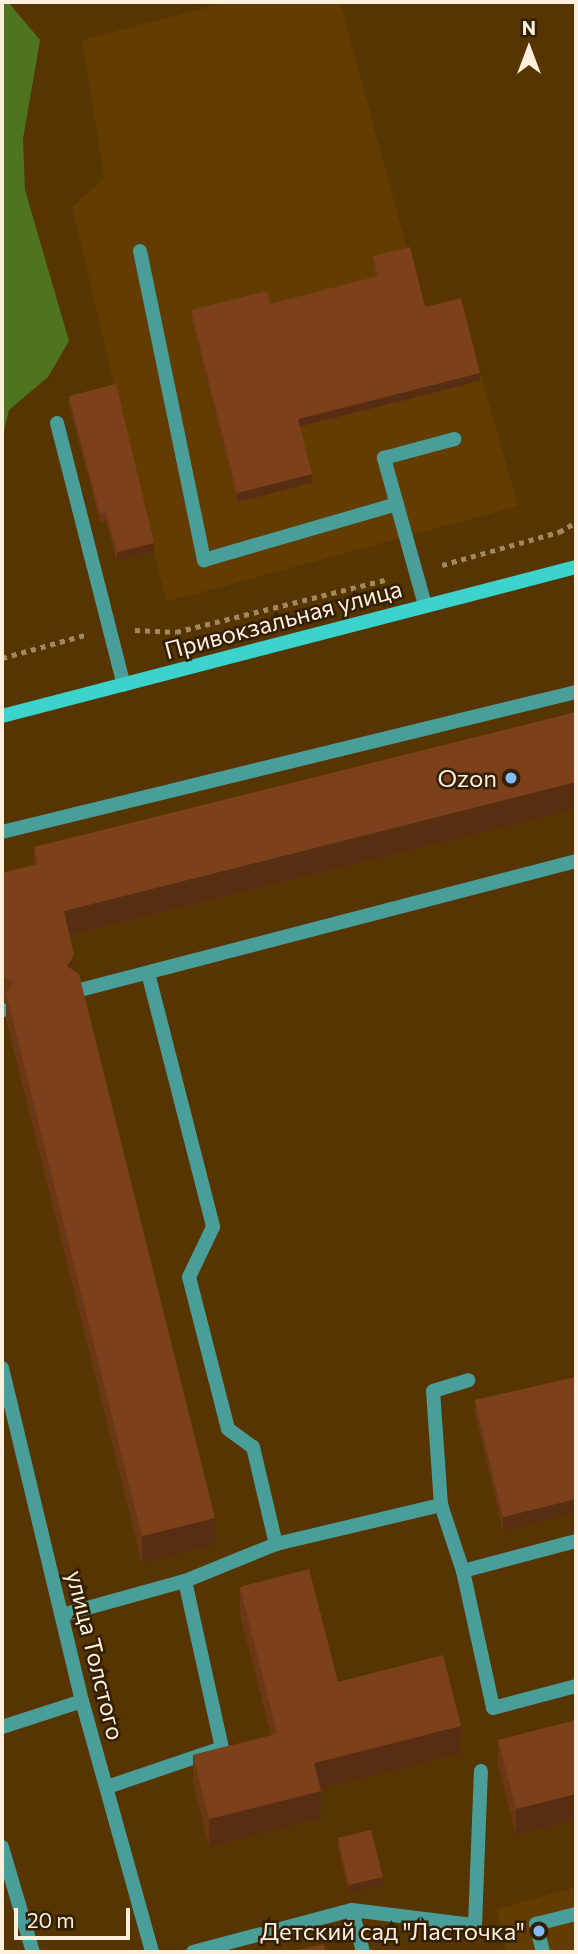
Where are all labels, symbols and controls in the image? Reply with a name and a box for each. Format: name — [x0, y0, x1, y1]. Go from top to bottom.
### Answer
north arrow — [494, 14, 564, 84]
text: N — [522, 16, 536, 39]
street label: Привокзальная улица — [161, 573, 405, 665]
place label: Ozon — [437, 764, 497, 792]
marker: Ozon — [503, 770, 519, 786]
street label: улица Толстого — [61, 1567, 131, 1743]
scale bar — [18, 1895, 133, 1939]
text: 20 m — [27, 1907, 75, 1932]
place label: Детский сад "Ласточка" — [260, 1917, 525, 1945]
marker: Детский сад "Ласточка" — [531, 1923, 547, 1939]

